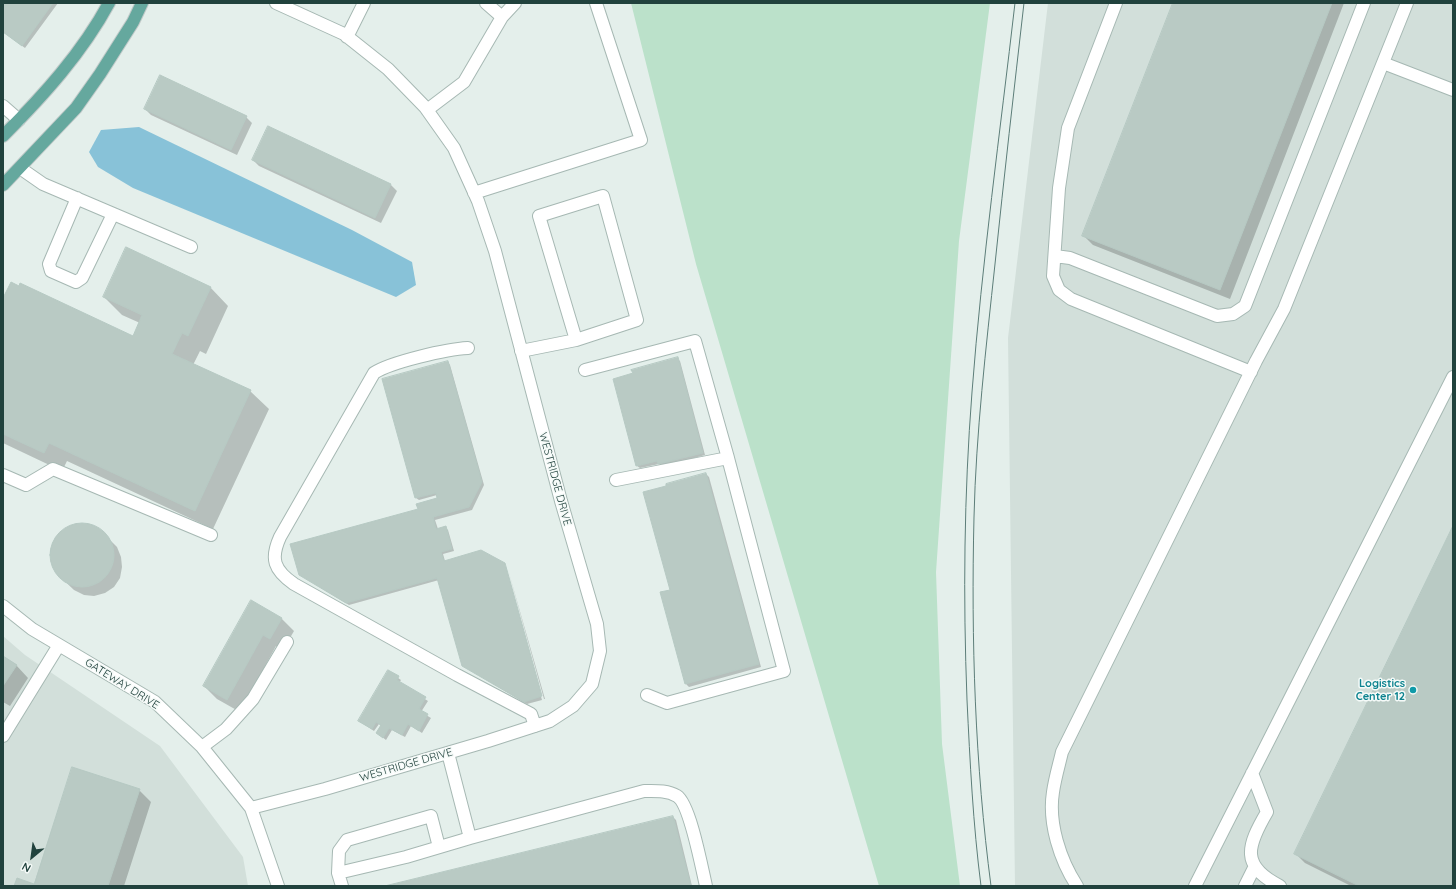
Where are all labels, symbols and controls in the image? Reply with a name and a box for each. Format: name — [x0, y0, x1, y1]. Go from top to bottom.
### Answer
street label: WESTRIDGE DRIVE — [536, 431, 574, 527]
street label: GATEWAY DRIVE — [83, 656, 161, 712]
place label: Logistics Center 12 — [1356, 677, 1405, 703]
marker: Logistics Center 12 — [1408, 685, 1418, 695]
street label: WESTRIDGE DRIVE — [358, 745, 454, 785]
north arrow — [12, 837, 52, 877]
text: N — [19, 859, 33, 876]

